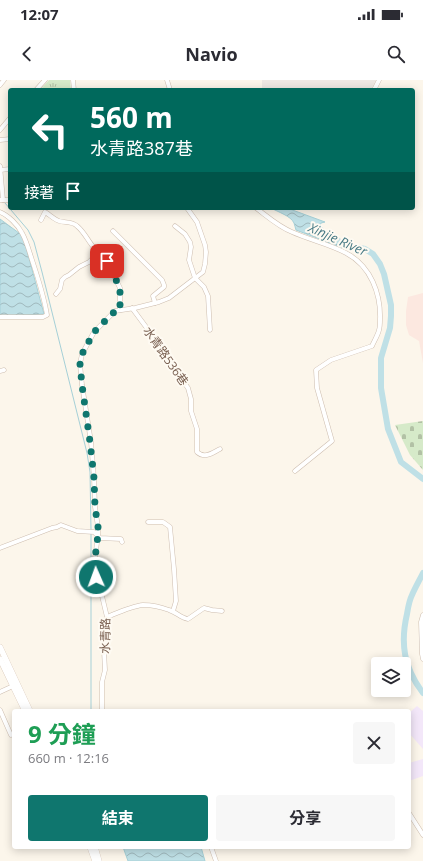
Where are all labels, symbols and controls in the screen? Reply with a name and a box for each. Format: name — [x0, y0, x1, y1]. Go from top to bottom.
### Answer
text: 12:07 — [20, 4, 59, 24]
text: Navio — [185, 42, 238, 66]
icon: back — [16, 43, 38, 65]
icon: search — [385, 43, 407, 65]
text: 560 m — [90, 98, 173, 136]
icon: left — [24, 104, 76, 156]
text: 水青路387巷 — [90, 136, 193, 160]
icon: arrive — [62, 180, 84, 202]
text: 接著 — [24, 182, 54, 202]
water label: Xinjie River — [305, 218, 371, 260]
pin — [90, 244, 124, 278]
icon: arrive — [96, 250, 118, 272]
street label: 水青路536巷 — [139, 323, 193, 389]
position arrow — [75, 556, 117, 598]
street label: 水青路 — [96, 618, 114, 654]
map controls — [371, 657, 411, 697]
button: layers — [371, 657, 411, 697]
text: 9 分鐘 — [28, 717, 96, 750]
button: close — [353, 722, 395, 764]
text: 660 m · 12:16 — [28, 749, 109, 767]
button: 結束 — [28, 795, 208, 841]
button: 分享 — [216, 795, 395, 841]

